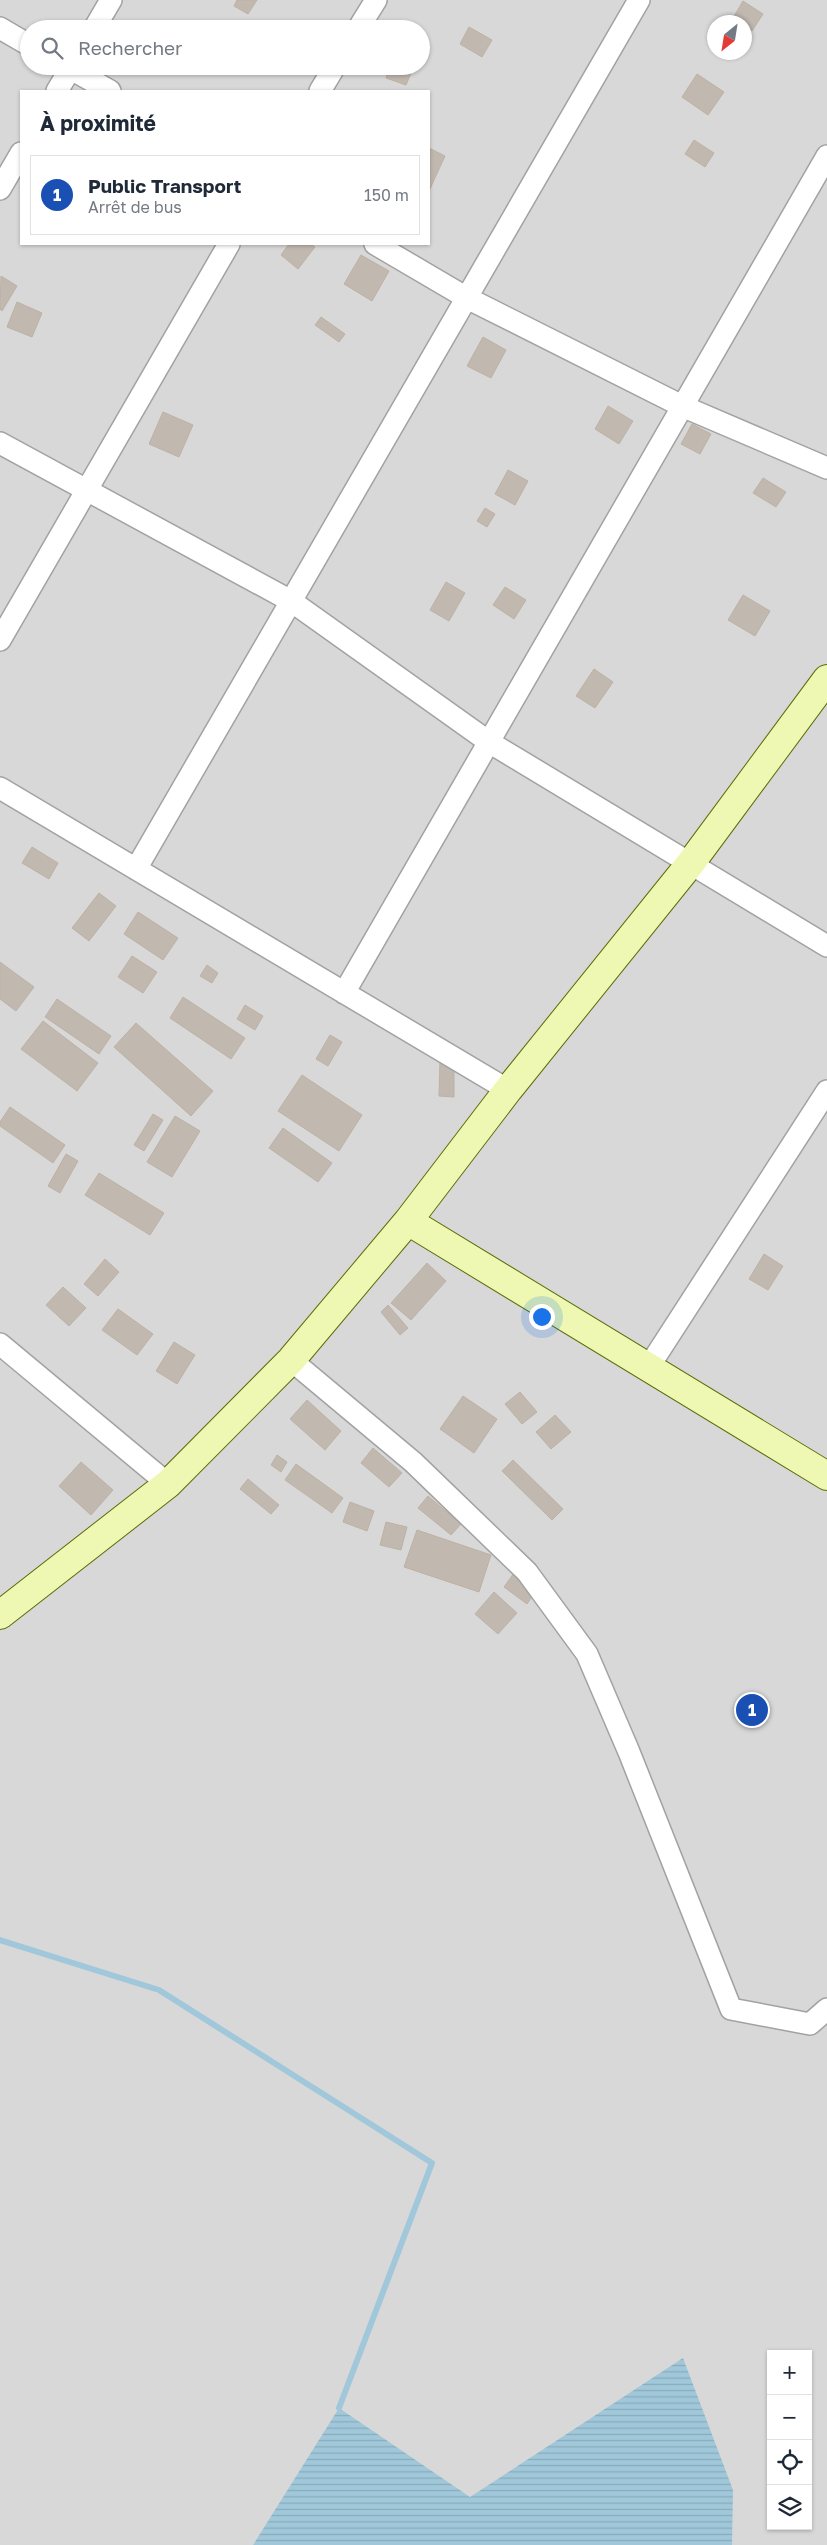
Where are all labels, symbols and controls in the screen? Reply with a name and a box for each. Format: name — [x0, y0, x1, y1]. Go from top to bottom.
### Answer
north arrow — [707, 15, 752, 60]
search box — [20, 20, 430, 75]
icon: search — [38, 34, 66, 62]
text: Rechercher — [78, 36, 183, 59]
text: À proximité — [40, 110, 156, 136]
text: Public Transport — [88, 174, 241, 197]
text: 1 — [53, 185, 61, 205]
text: 150 m — [364, 185, 409, 205]
text: Arrêt de bus — [88, 197, 182, 217]
your location — [529, 1304, 555, 1330]
pin: 1 — [736, 1691, 768, 1729]
map controls — [767, 2350, 812, 2530]
button: + — [767, 2350, 812, 2395]
button: − — [767, 2395, 812, 2440]
button: locate — [767, 2440, 812, 2485]
button: layers — [767, 2485, 812, 2530]

